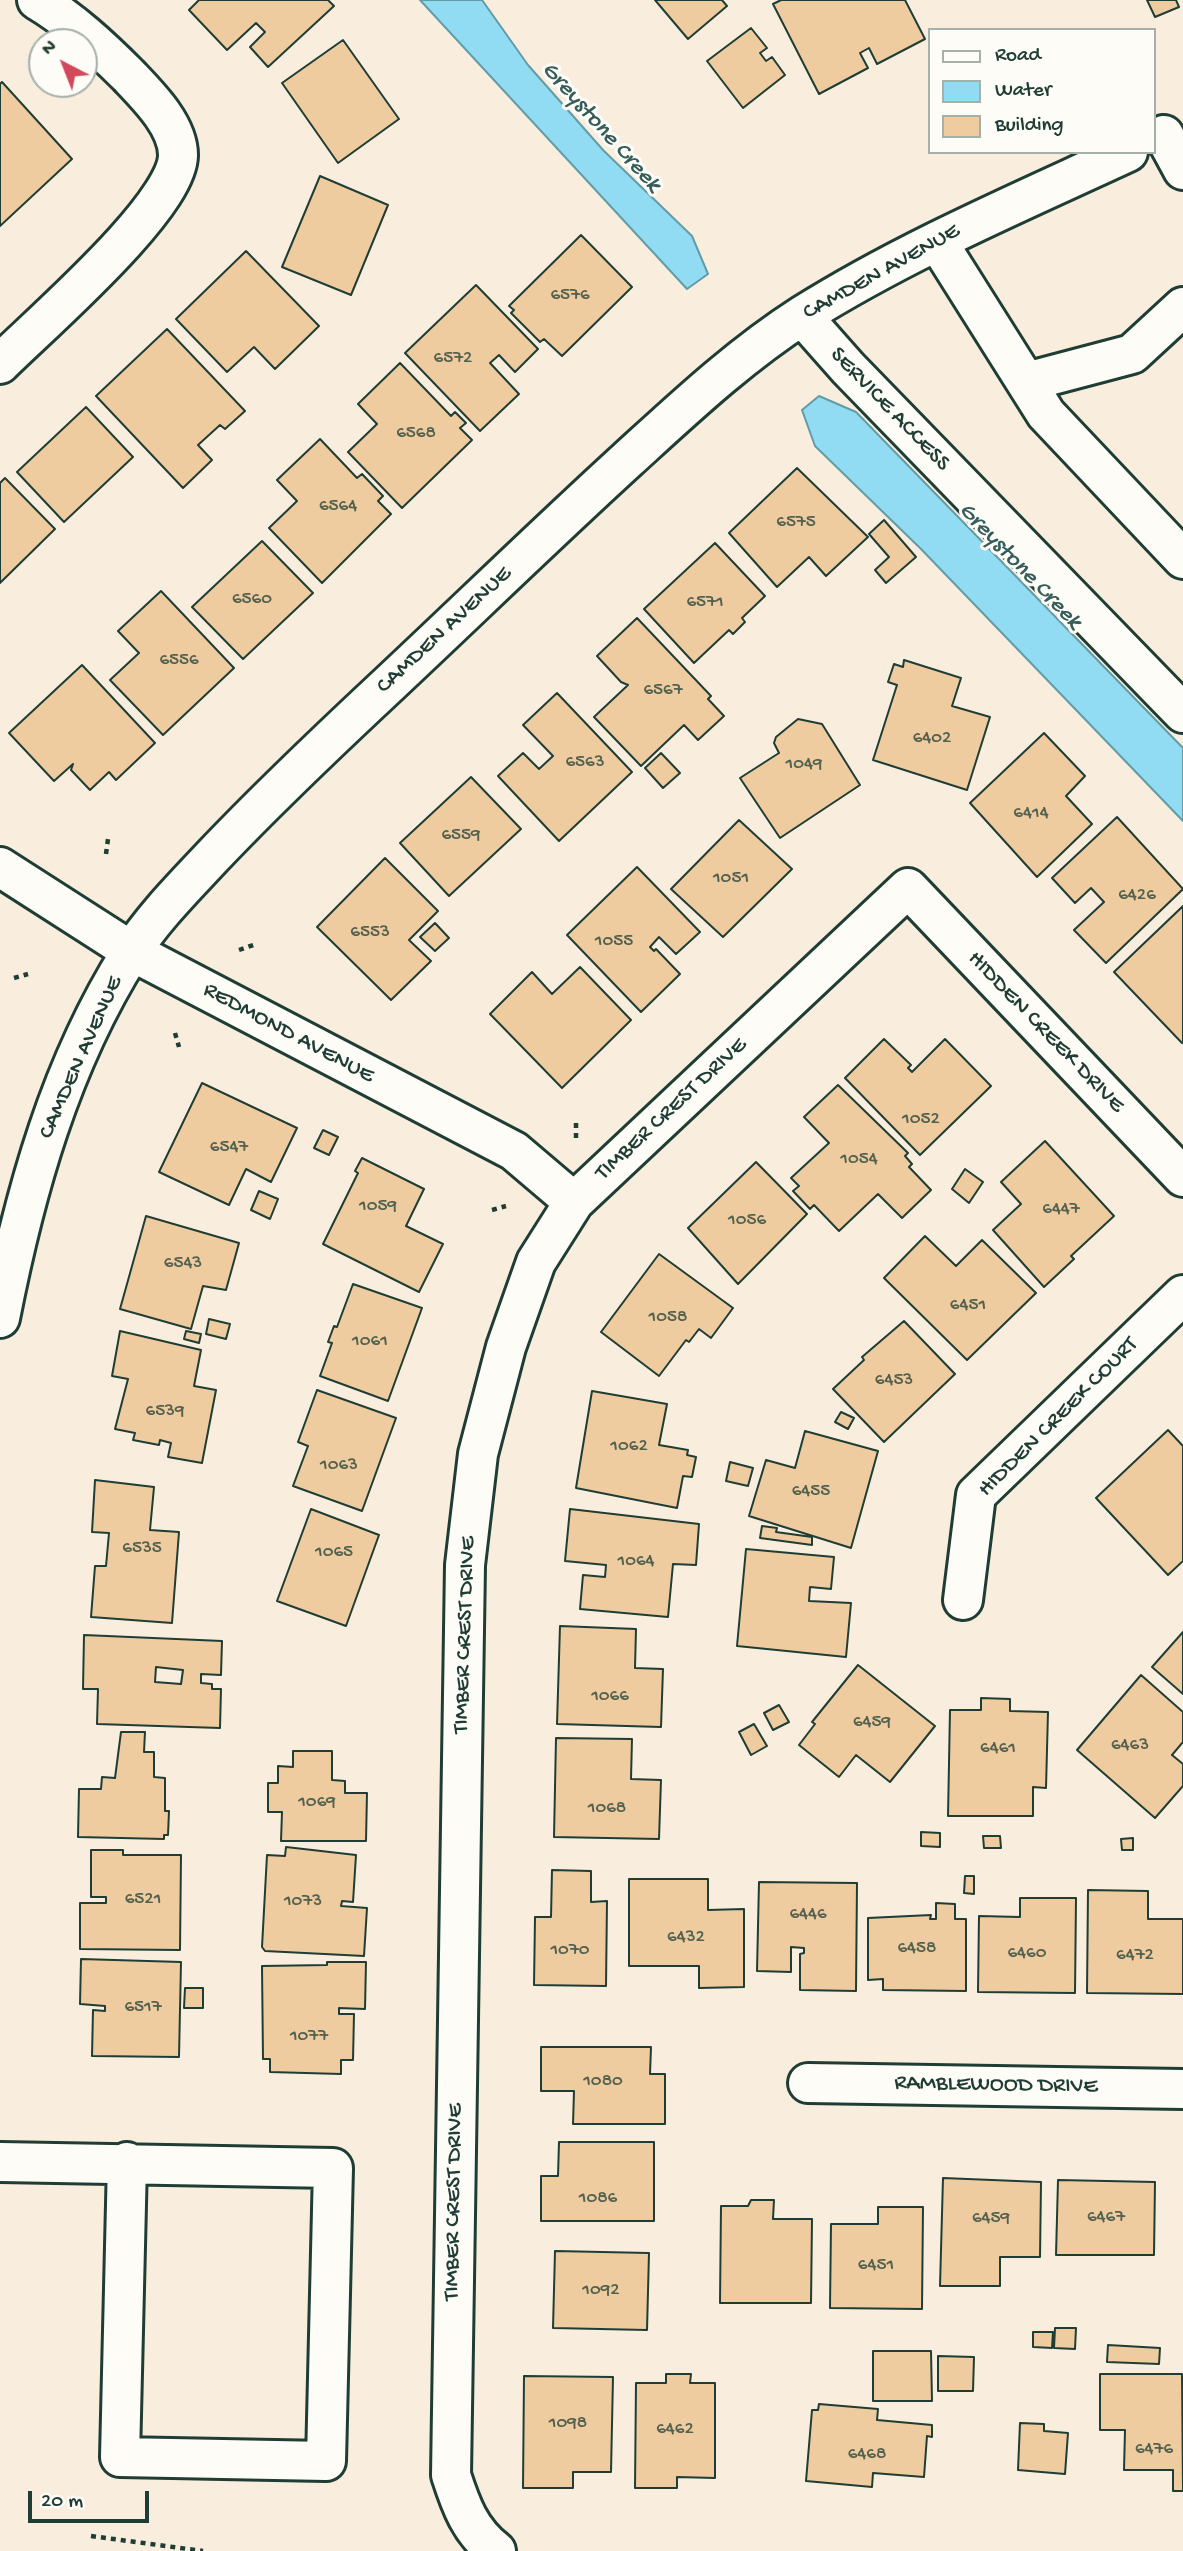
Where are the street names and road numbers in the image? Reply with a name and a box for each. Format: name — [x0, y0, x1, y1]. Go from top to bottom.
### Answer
street label: CAMDEN AVENUE — [799, 218, 965, 328]
street label: SERVICE ACCESS — [823, 342, 955, 478]
street label: CAMDEN AVENUE — [372, 561, 518, 701]
street label: HIDDEN CREEK DRIVE — [961, 946, 1129, 1120]
street label: CAMDEN AVENUE — [34, 972, 130, 1144]
street label: REDMOND AVENUE — [198, 977, 378, 1091]
street label: TIMBER CREST DRIVE — [590, 1033, 754, 1187]
street label: HIDDEN CREEK COURT — [973, 1332, 1145, 1504]
street label: TIMBER CREST DRIVE — [449, 1536, 483, 1734]
street label: RAMBLEWOOD DRIVE — [894, 2070, 1098, 2102]
street label: TIMBER CREST DRIVE — [439, 2103, 471, 2301]

